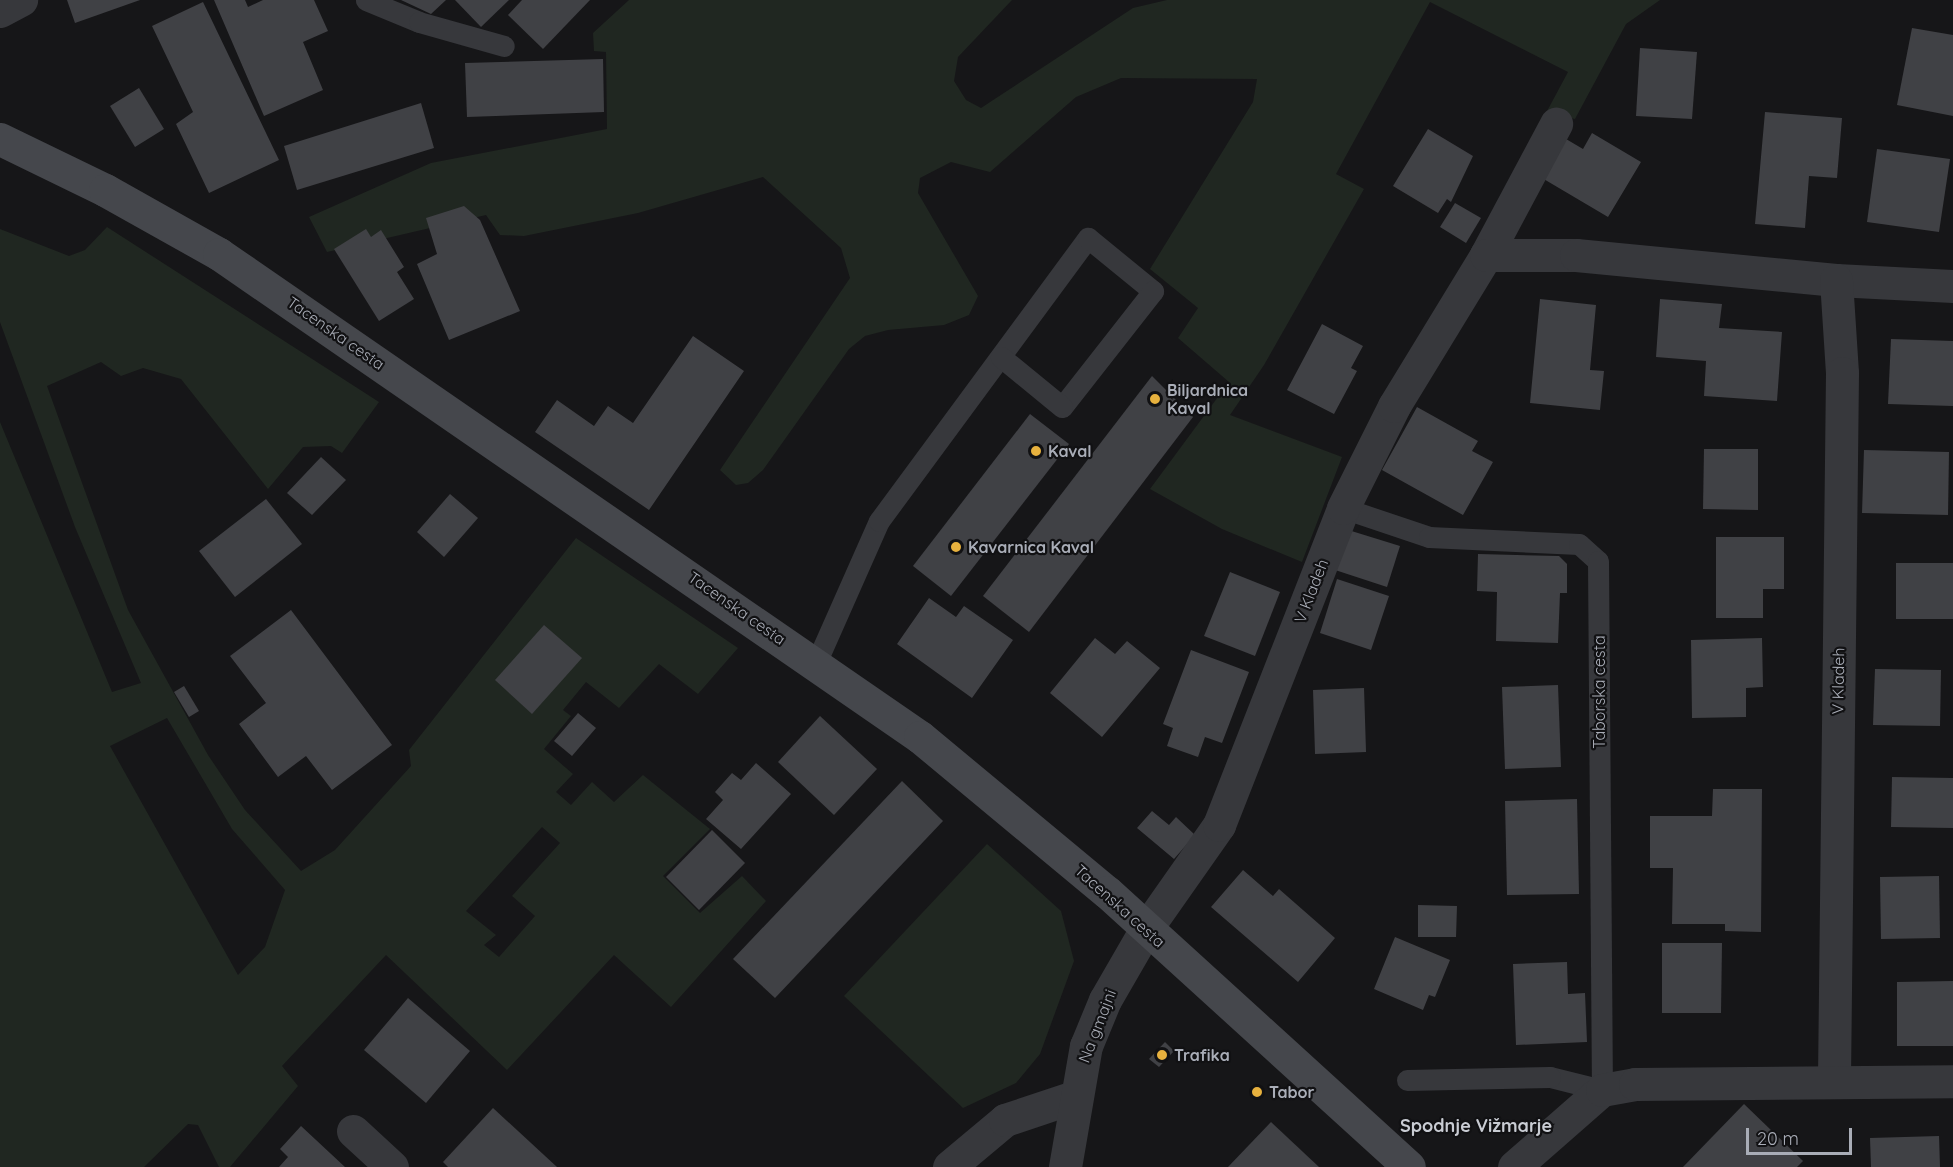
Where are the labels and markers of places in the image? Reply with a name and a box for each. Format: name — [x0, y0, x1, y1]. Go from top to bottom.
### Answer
place label: Biljardnica Kaval — [1167, 380, 1248, 418]
marker: Biljardnica Kaval — [1148, 392, 1162, 406]
place label: Kaval — [1048, 441, 1092, 461]
marker: Kaval — [1029, 444, 1043, 458]
place label: Kavarnica Kaval — [968, 537, 1094, 557]
marker: Kavarnica Kaval — [949, 540, 963, 554]
place label: Trafika — [1174, 1045, 1230, 1065]
marker: Trafika — [1155, 1048, 1169, 1062]
place label: Tabor — [1269, 1082, 1314, 1102]
marker: Tabor — [1250, 1085, 1264, 1099]

